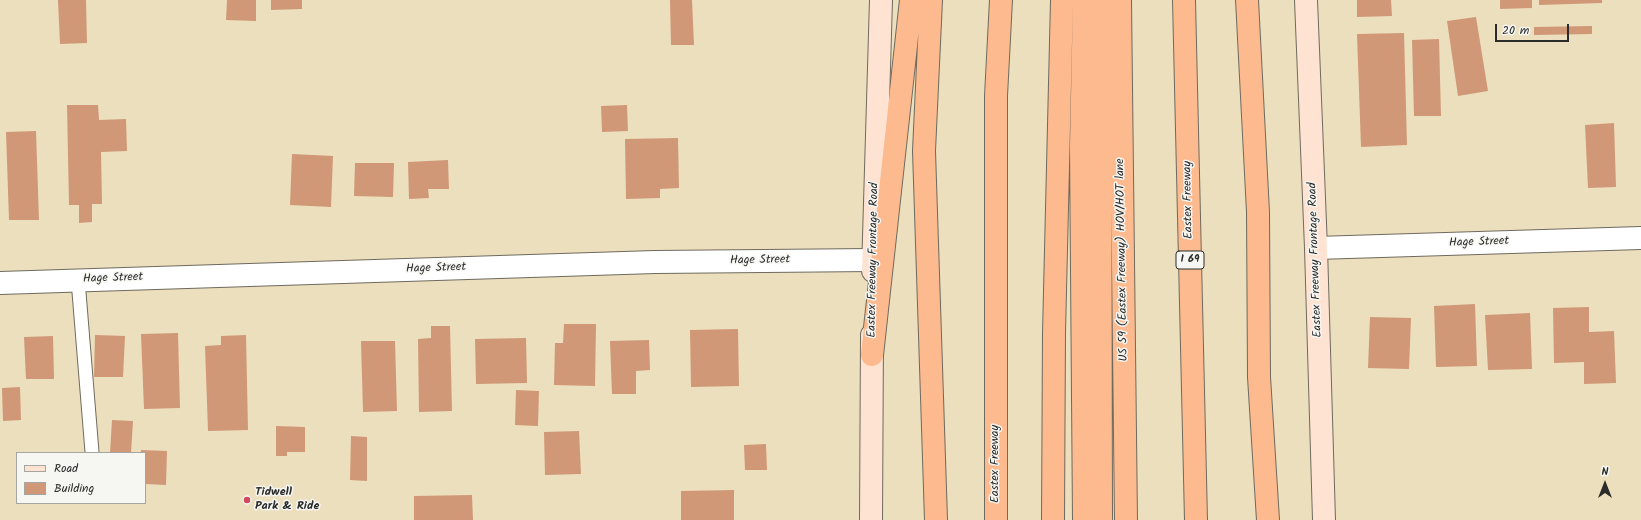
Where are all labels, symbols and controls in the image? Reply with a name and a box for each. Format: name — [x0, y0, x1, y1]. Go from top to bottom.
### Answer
scale bar — [1497, 16, 1571, 42]
text: 20 m — [1502, 21, 1529, 40]
street label: US 59 (Eastex Freeway) HOV/HOT lane — [1114, 158, 1132, 362]
street label: Eastex Freeway — [1181, 161, 1197, 239]
street label: Eastex Freeway Frontage Road — [865, 182, 883, 338]
street label: Eastex Freeway Frontage Road — [1306, 182, 1326, 338]
street label: Hage Street — [1449, 235, 1509, 251]
road number: I 69 — [1176, 251, 1204, 269]
street label: Hage Street — [730, 253, 790, 269]
street label: Hage Street — [406, 261, 466, 277]
street label: Hage Street — [83, 271, 143, 287]
street label: Eastex Freeway — [989, 425, 1003, 503]
legend — [16, 452, 146, 504]
text: Road — [54, 459, 78, 478]
text: N — [1602, 463, 1608, 481]
north arrow — [1585, 464, 1625, 504]
text: Building — [54, 479, 94, 498]
place label: Tidwell Park & Ride — [255, 486, 319, 514]
marker: Tidwell Park & Ride — [242, 495, 252, 505]

